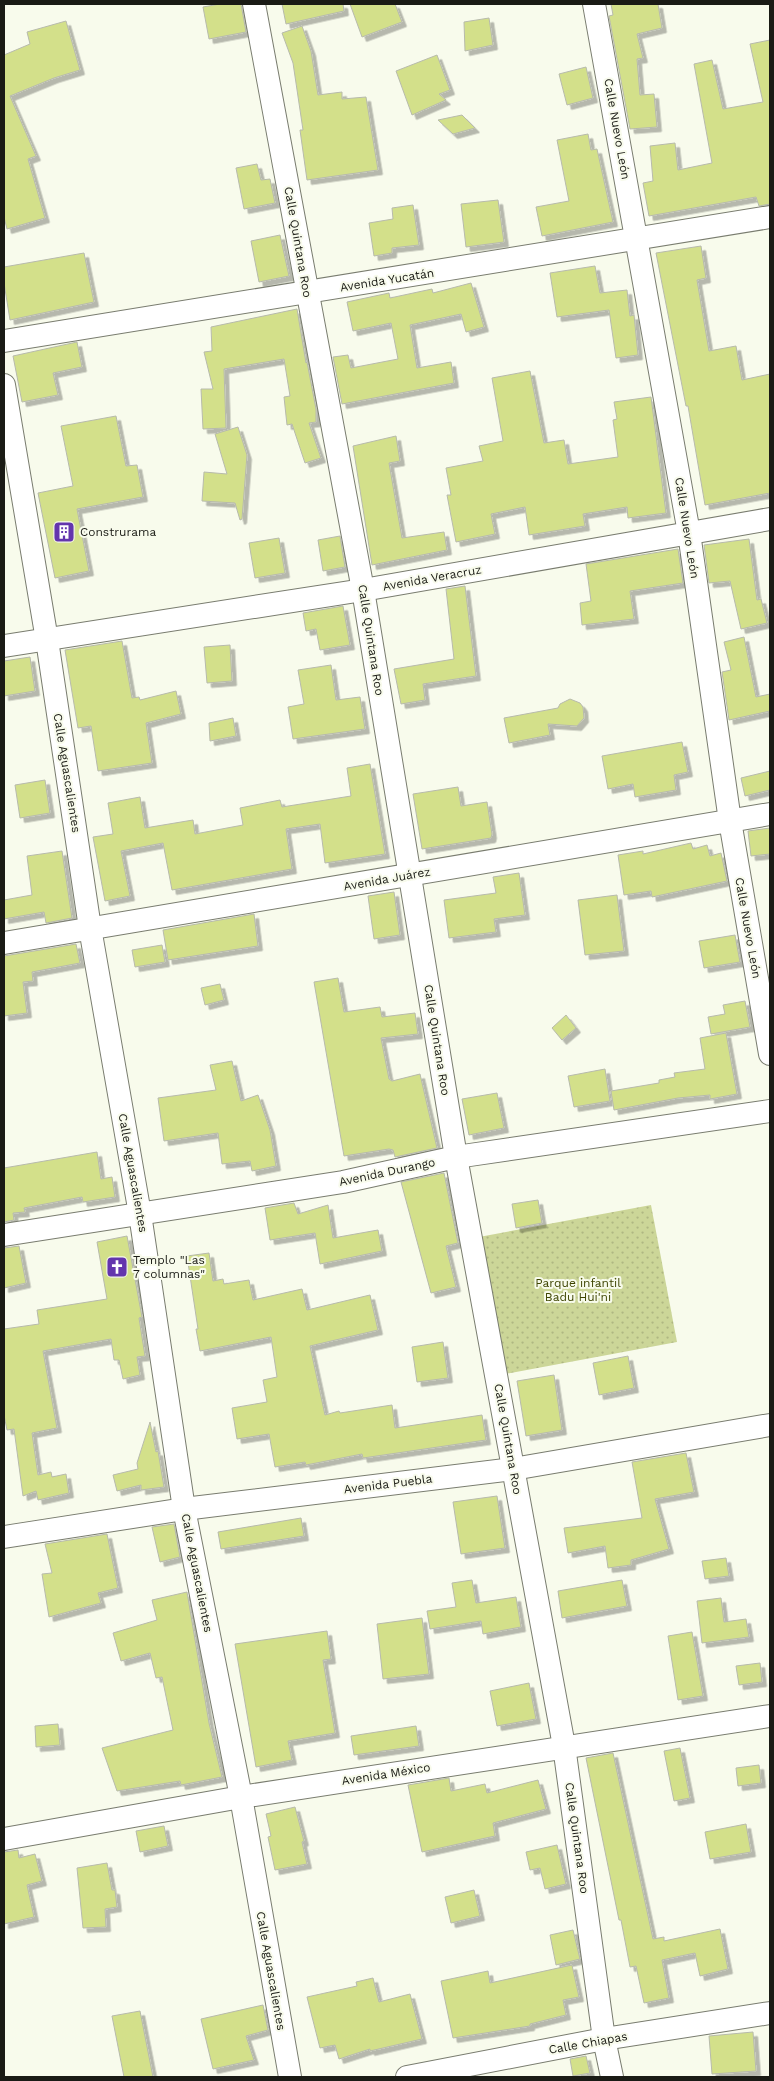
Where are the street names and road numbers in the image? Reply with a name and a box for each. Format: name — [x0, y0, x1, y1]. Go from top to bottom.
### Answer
street label: Calle Nuevo León — [601, 77, 633, 181]
street label: Calle Quintana Roo — [281, 185, 315, 299]
street label: Avenida Yucatán — [339, 266, 435, 294]
street label: Calle Nuevo León — [672, 476, 702, 580]
street label: Avenida Veracruz — [381, 562, 483, 594]
street label: Calle Quintana Roo — [355, 583, 387, 697]
street label: Calle Aguascalientes — [51, 712, 83, 834]
street label: Avenida Juárez — [342, 864, 432, 894]
street label: Calle Nuevo León — [732, 876, 764, 980]
street label: Calle Quintana Roo — [421, 983, 453, 1097]
street label: Calle Aguascalientes — [116, 1112, 150, 1234]
street label: Avenida Durango — [338, 1155, 436, 1189]
street label: Calle Quintana Roo — [491, 1382, 525, 1496]
street label: Avenida Puebla — [343, 1472, 433, 1496]
street label: Calle Aguascalientes — [179, 1512, 215, 1634]
street label: Avenida México — [341, 1760, 431, 1788]
street label: Calle Quintana Roo — [562, 1781, 592, 1895]
street label: Calle Aguascalientes — [254, 1910, 288, 2032]
street label: Calle Chiapas — [548, 2029, 628, 2057]

